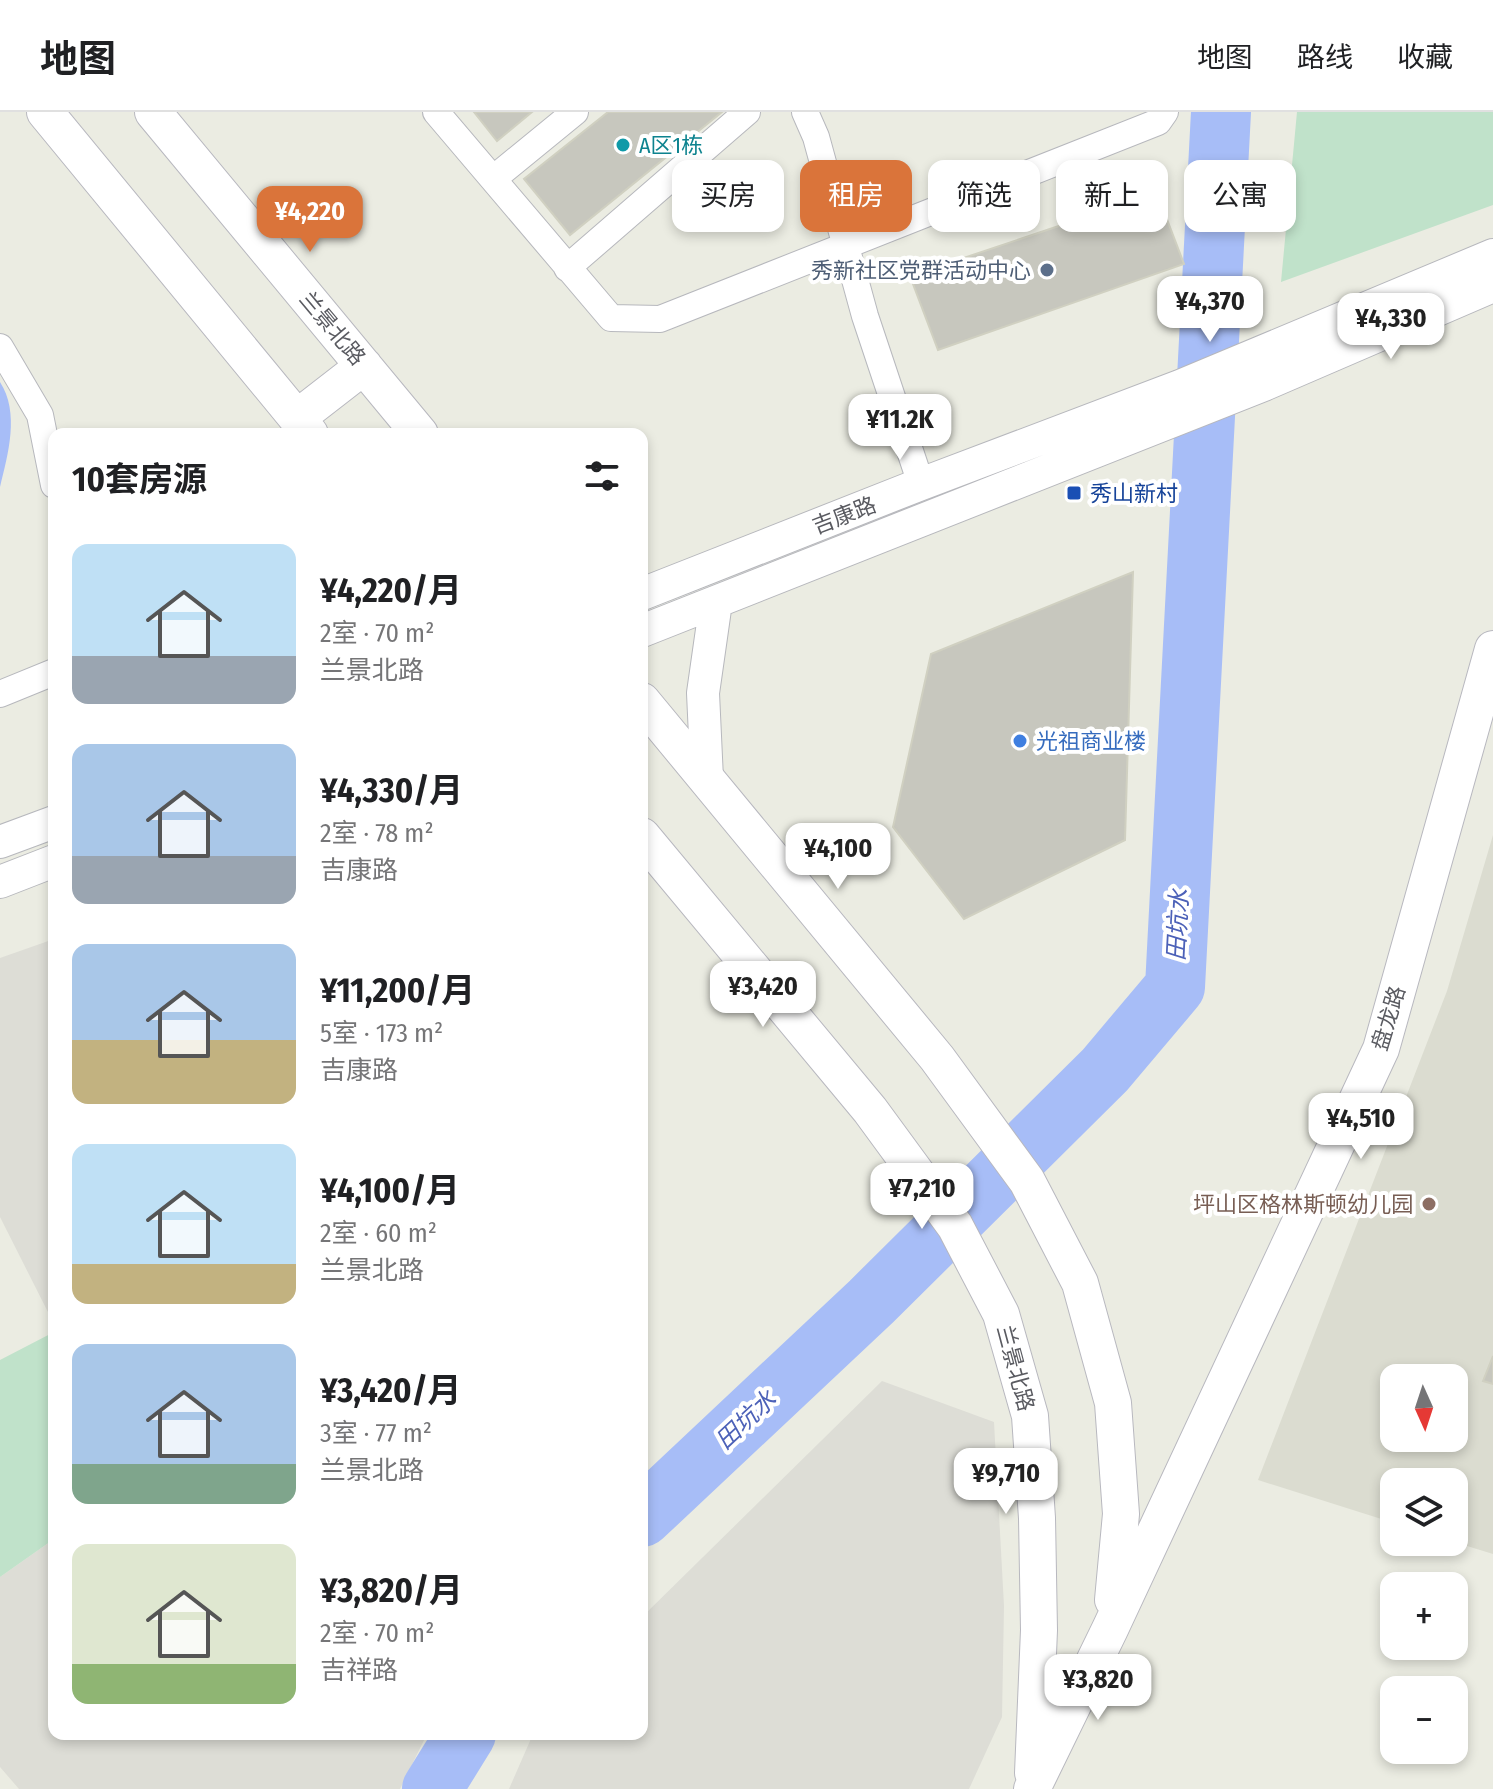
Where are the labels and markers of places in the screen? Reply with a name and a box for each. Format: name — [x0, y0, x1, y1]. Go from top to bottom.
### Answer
place label: A区1栋 — [639, 132, 703, 159]
marker: A区1栋 — [614, 136, 632, 154]
pin: ¥4,220 — [245, 186, 375, 254]
place label: 秀新社区党群活动中心 — [811, 257, 1031, 284]
marker: 秀新社区党群活动中心 — [1038, 261, 1056, 279]
pin: ¥4,370 — [1145, 276, 1275, 344]
pin: ¥4,330 — [1326, 293, 1456, 361]
pin: ¥11.2K — [835, 394, 965, 462]
place label: 秀山新村 — [1090, 480, 1178, 507]
marker: 秀山新村 — [1065, 484, 1083, 502]
place label: 光祖商业楼 — [1036, 728, 1146, 755]
marker: 光祖商业楼 — [1011, 732, 1029, 750]
pin: ¥4,100 — [773, 823, 903, 891]
pin: ¥3,420 — [698, 961, 828, 1029]
pin: ¥4,510 — [1296, 1093, 1426, 1161]
pin: ¥7,210 — [857, 1163, 987, 1231]
place label: 坪山区格林斯顿幼儿园 — [1193, 1191, 1413, 1218]
marker: 坪山区格林斯顿幼儿园 — [1420, 1195, 1438, 1213]
pin: ¥9,710 — [941, 1448, 1071, 1516]
pin: ¥3,820 — [1033, 1654, 1163, 1722]

